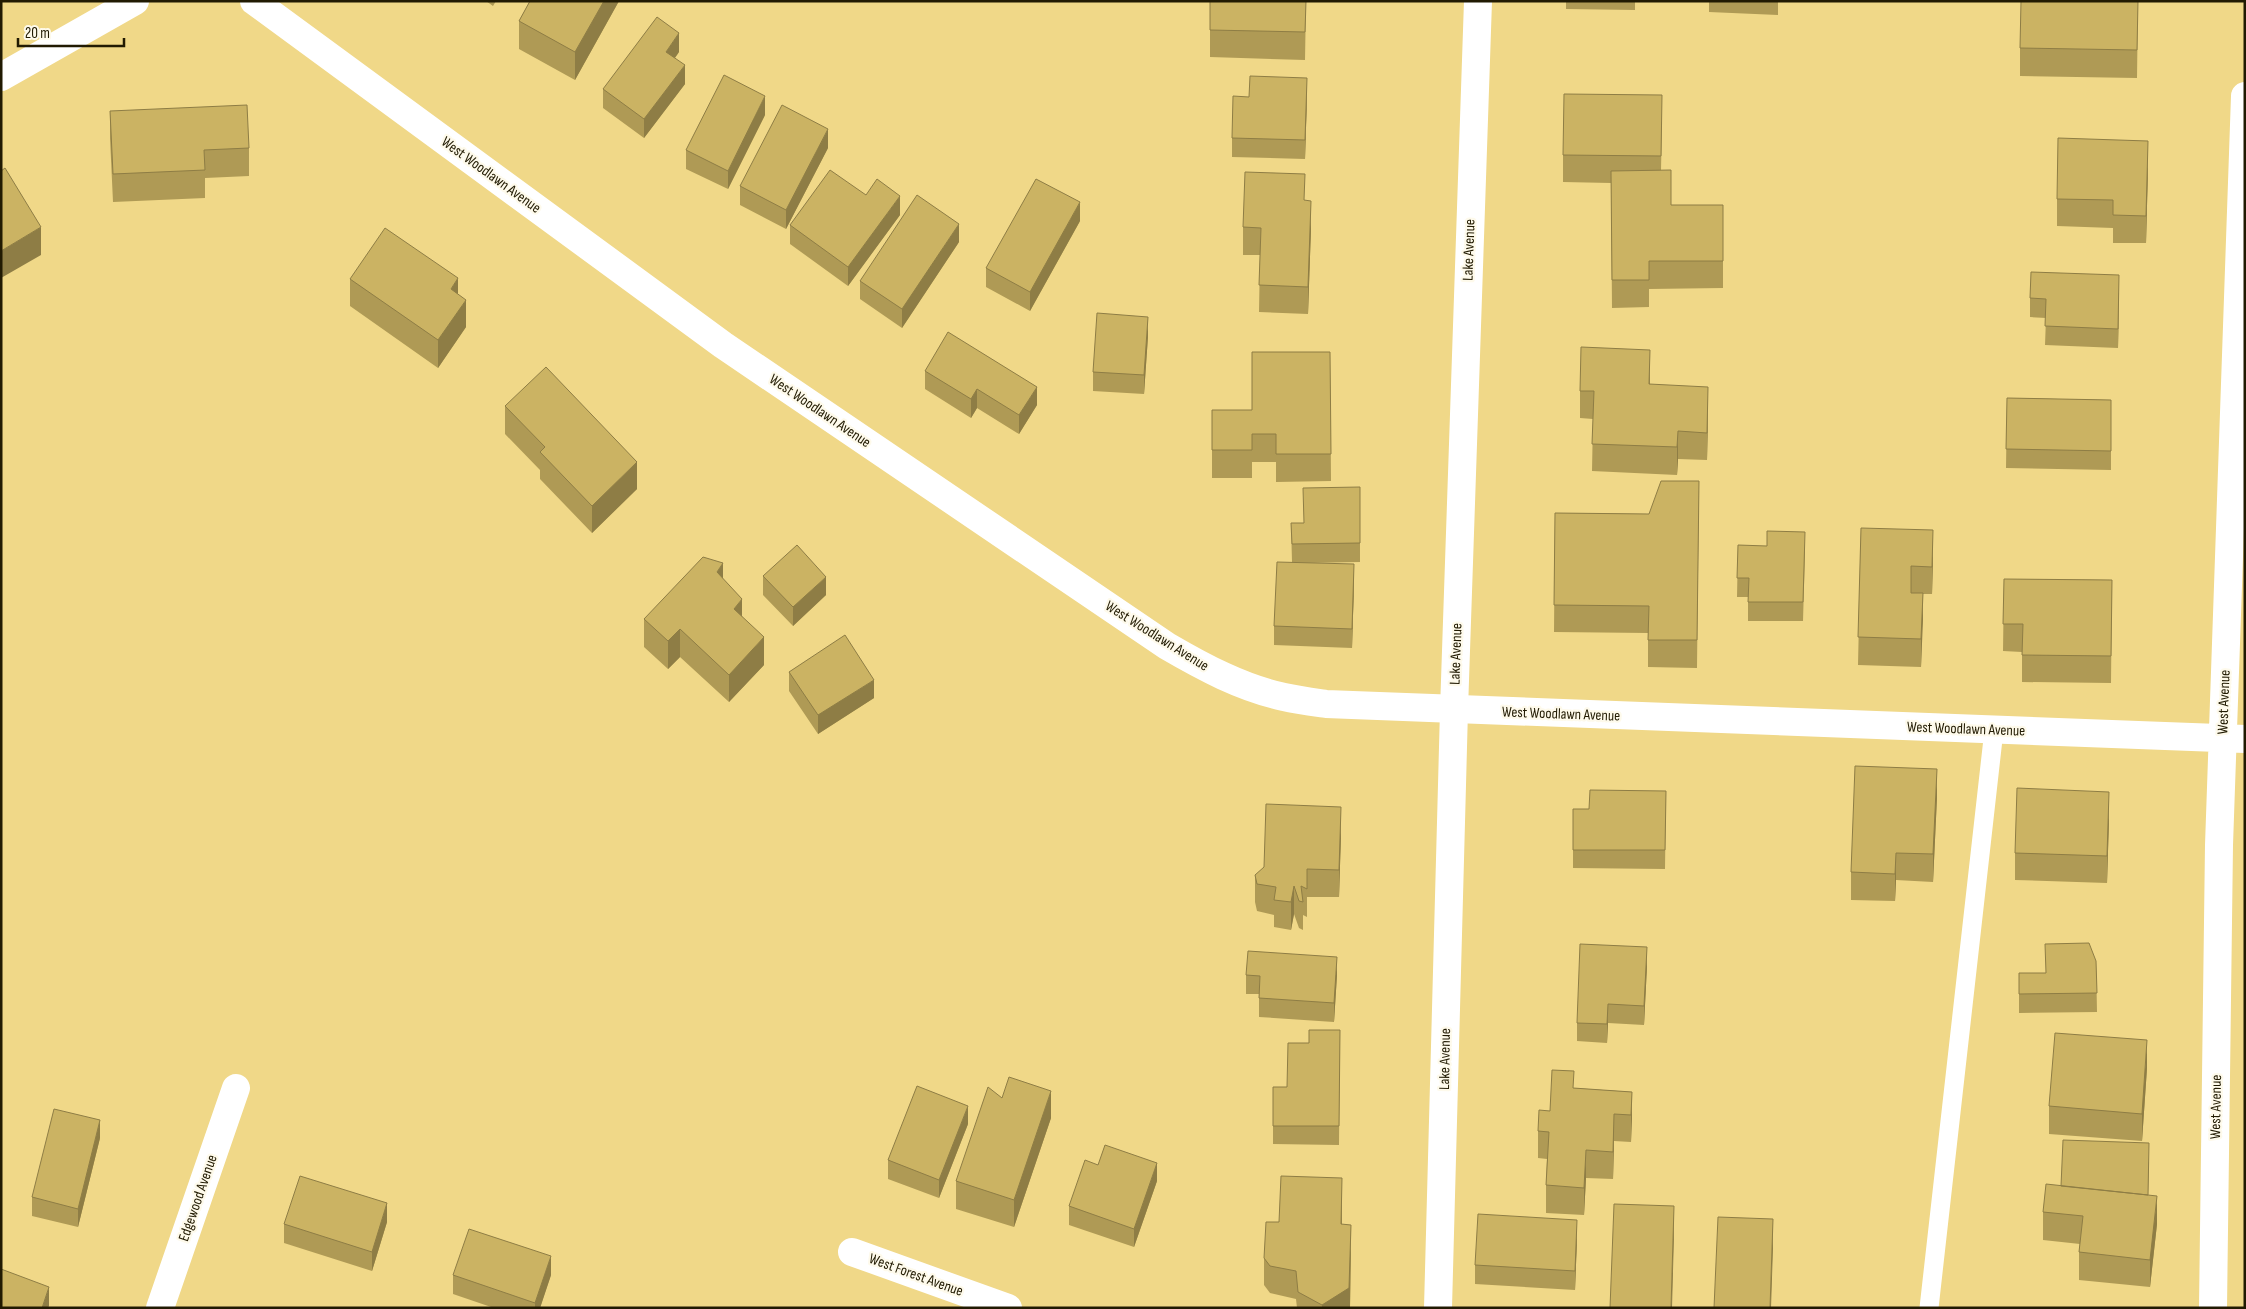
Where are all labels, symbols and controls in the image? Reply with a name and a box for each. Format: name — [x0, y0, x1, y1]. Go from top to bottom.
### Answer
scale bar — [18, 15, 124, 47]
text: 20 m — [25, 24, 50, 43]
street label: West Woodlawn Avenue — [437, 132, 545, 218]
street label: Lake Avenue — [1458, 219, 1480, 281]
street label: West Woodlawn Avenue — [766, 370, 874, 452]
street label: West Woodlawn Avenue — [1102, 597, 1212, 675]
street label: Lake Avenue — [1445, 623, 1467, 685]
street label: West Avenue — [2213, 669, 2235, 735]
street label: West Woodlawn Avenue — [1501, 702, 1621, 726]
street label: West Woodlawn Avenue — [1906, 717, 2026, 741]
street label: Lake Avenue — [1435, 1028, 1455, 1090]
street label: West Avenue — [2206, 1075, 2226, 1139]
street label: Edgewood Avenue — [174, 1152, 222, 1244]
street label: West Forest Avenue — [866, 1249, 966, 1301]

